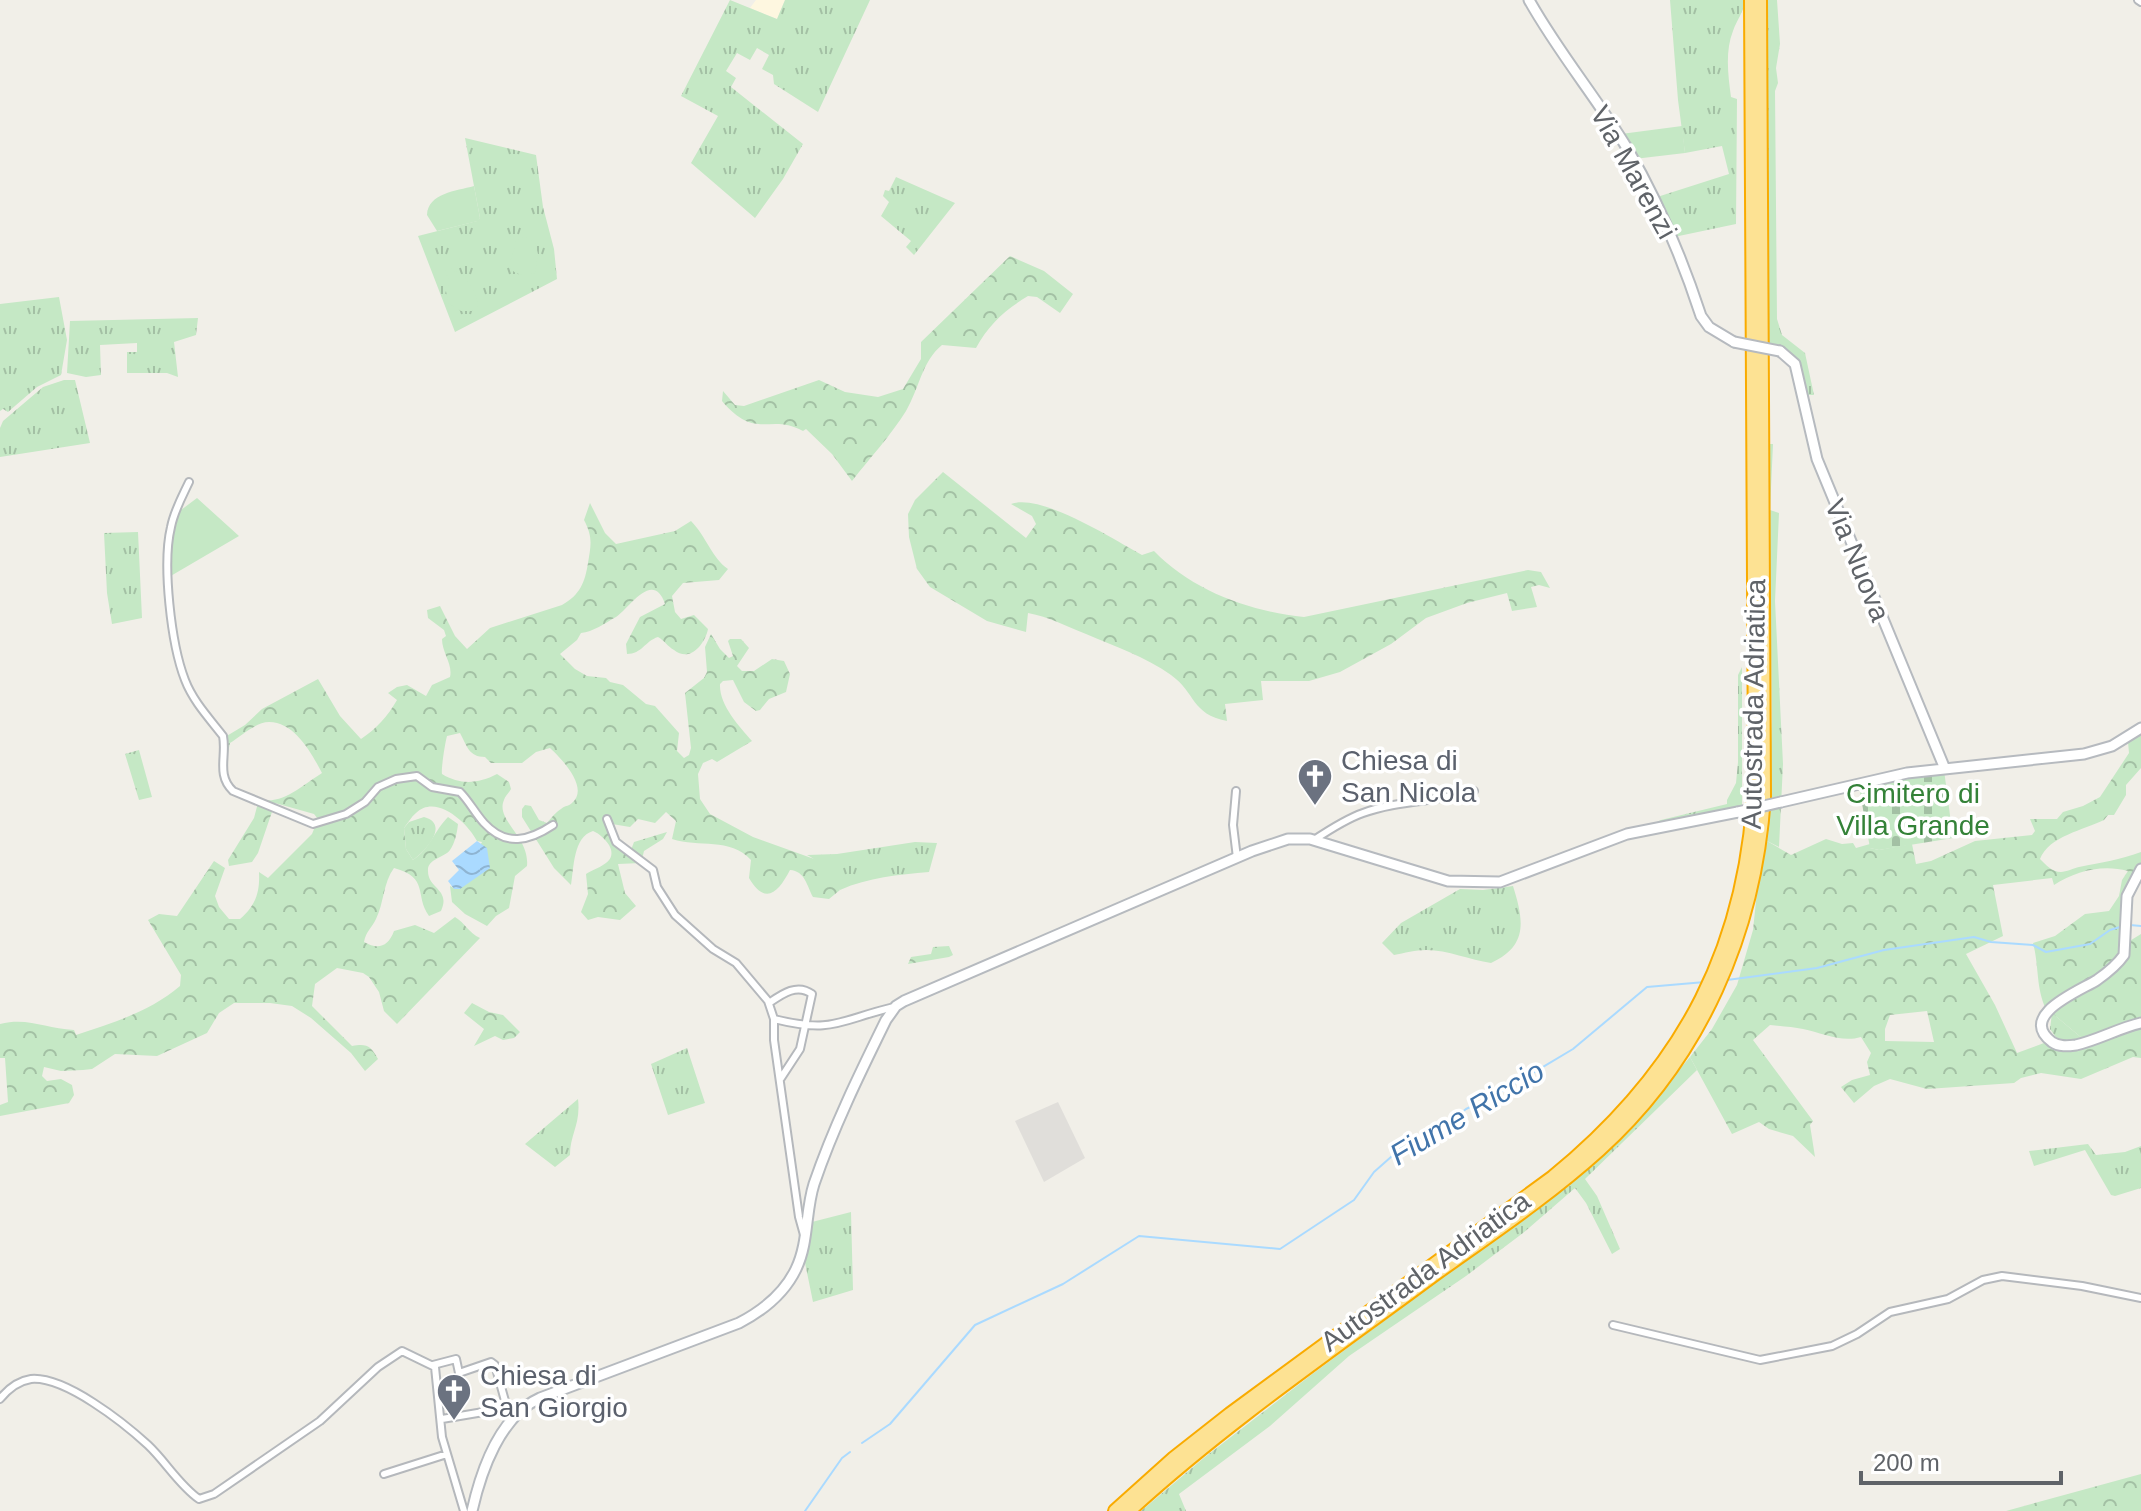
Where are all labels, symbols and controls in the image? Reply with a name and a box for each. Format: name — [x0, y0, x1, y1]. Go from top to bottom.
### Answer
street label: Via Marenzi — [1584, 100, 1683, 244]
street label: Via Nuova — [1819, 495, 1896, 626]
street label: Autostrada Adriatica — [1736, 578, 1771, 830]
place label: Chiesa di San Nicola — [1341, 745, 1477, 808]
church icon: Chiesa di San Nicola — [1296, 757, 1334, 807]
park label: Cimitero di Villa Grande — [1836, 778, 1990, 841]
water label: Fiume Riccio — [1384, 1054, 1550, 1171]
street label: Autostrada Adriatica — [1315, 1185, 1536, 1358]
place label: Chiesa di San Giorgio — [480, 1360, 628, 1423]
church icon: Chiesa di San Giorgio — [435, 1372, 473, 1422]
scale bar — [1861, 1435, 2061, 1485]
text: 200 m — [1873, 1449, 1940, 1476]

